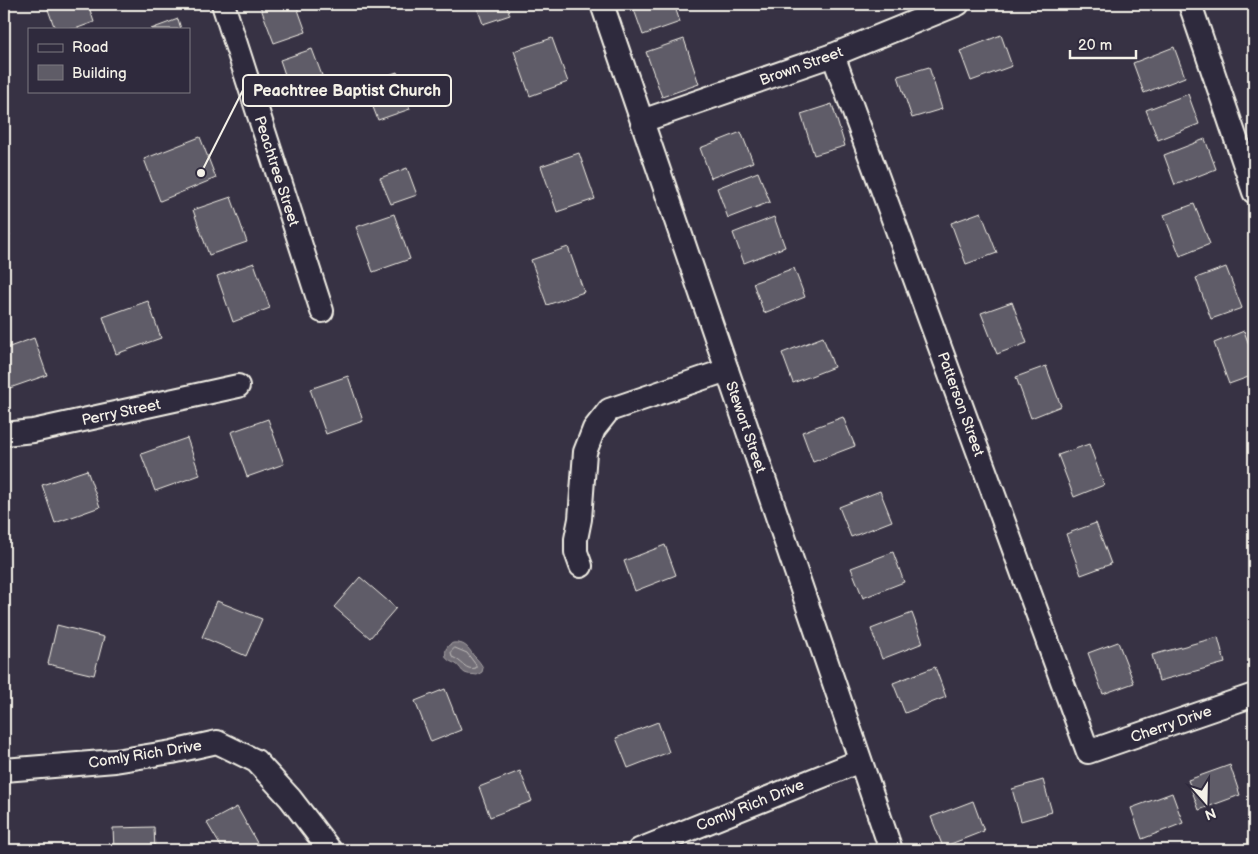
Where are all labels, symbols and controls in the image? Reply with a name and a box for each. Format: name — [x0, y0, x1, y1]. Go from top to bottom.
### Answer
legend — [28, 28, 190, 92]
scale bar — [1070, 28, 1137, 60]
text: 20 m — [1078, 36, 1112, 55]
text: Road — [72, 38, 108, 57]
street label: Brown Street — [757, 42, 846, 90]
text: Building — [72, 64, 127, 83]
callout: Peachtree Baptist Church — [243, 75, 451, 106]
text: Peachtree Baptist Church — [253, 82, 441, 101]
street label: Peachtree Street — [250, 114, 303, 229]
street label: Patterson Street — [933, 349, 988, 459]
street label: Stewart Street — [721, 379, 770, 476]
street label: Perry Street — [80, 395, 163, 430]
street label: Cherry Drive — [1128, 702, 1214, 747]
street label: Comly Rich Drive — [87, 736, 203, 773]
street label: Comly Rich Drive — [694, 775, 807, 836]
north arrow — [1180, 776, 1230, 826]
text: N — [1202, 804, 1218, 824]

